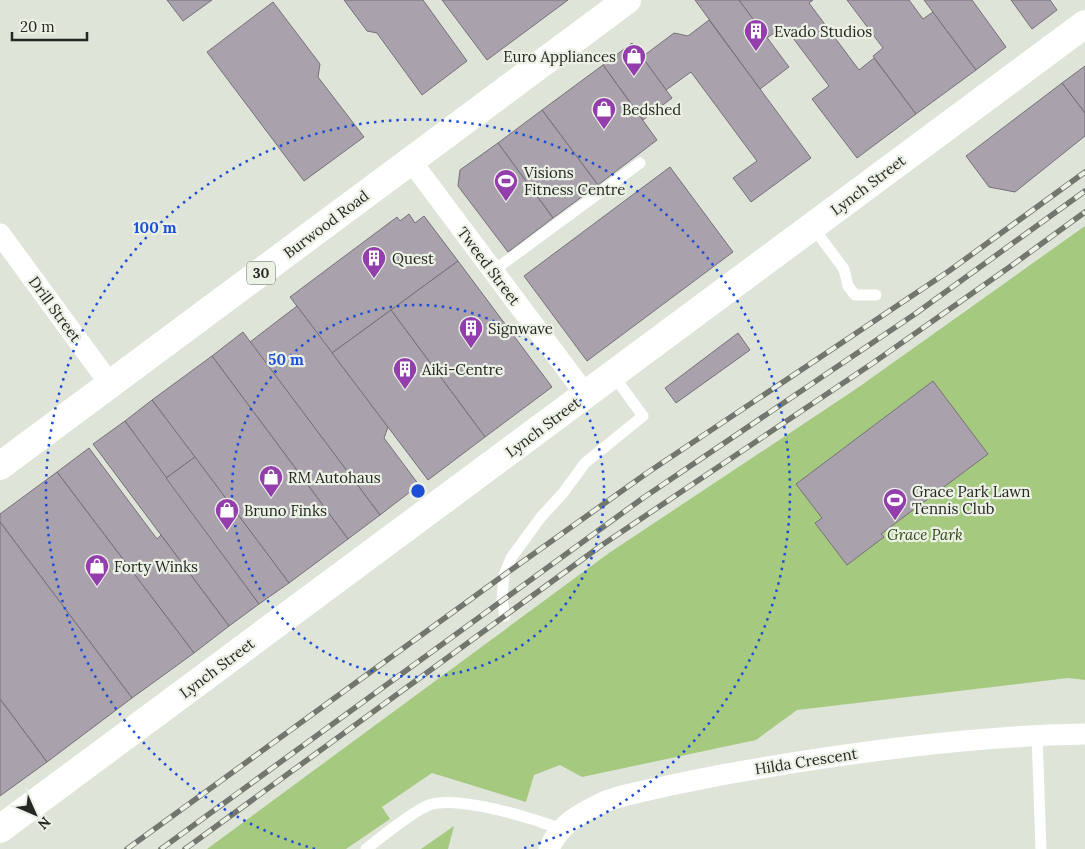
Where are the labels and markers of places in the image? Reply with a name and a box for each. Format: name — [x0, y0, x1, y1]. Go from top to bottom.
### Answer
building icon: Evado Studios — [743, 18, 769, 52]
place label: Evado Studios — [774, 22, 872, 41]
shop icon: Euro Appliances — [621, 43, 647, 77]
place label: Euro Appliances — [503, 47, 616, 66]
shop icon: Bedshed — [591, 96, 617, 130]
place label: Bedshed — [622, 100, 681, 119]
place label: Visions Fitness Centre — [523, 163, 625, 199]
sports icon: Visions Fitness Centre — [493, 168, 519, 202]
building icon: Quest — [361, 245, 387, 279]
place label: Quest — [392, 249, 434, 268]
building icon: Signwave — [458, 315, 484, 349]
place label: Signwave — [488, 319, 553, 338]
building icon: Aiki-Centre — [392, 356, 418, 390]
place label: Aiki-Centre — [421, 360, 503, 379]
shop icon: RM Autohaus — [258, 464, 284, 498]
place label: RM Autohaus — [288, 468, 381, 487]
centre of rings — [409, 482, 427, 500]
place label: Grace Park Lawn Tennis Club — [912, 482, 1030, 518]
sports icon: Grace Park Lawn Tennis Club — [882, 487, 908, 521]
shop icon: Bruno Finks — [214, 497, 240, 531]
place label: Bruno Finks — [244, 501, 327, 520]
shop icon: Forty Winks — [84, 553, 110, 587]
place label: Forty Winks — [114, 557, 198, 576]

